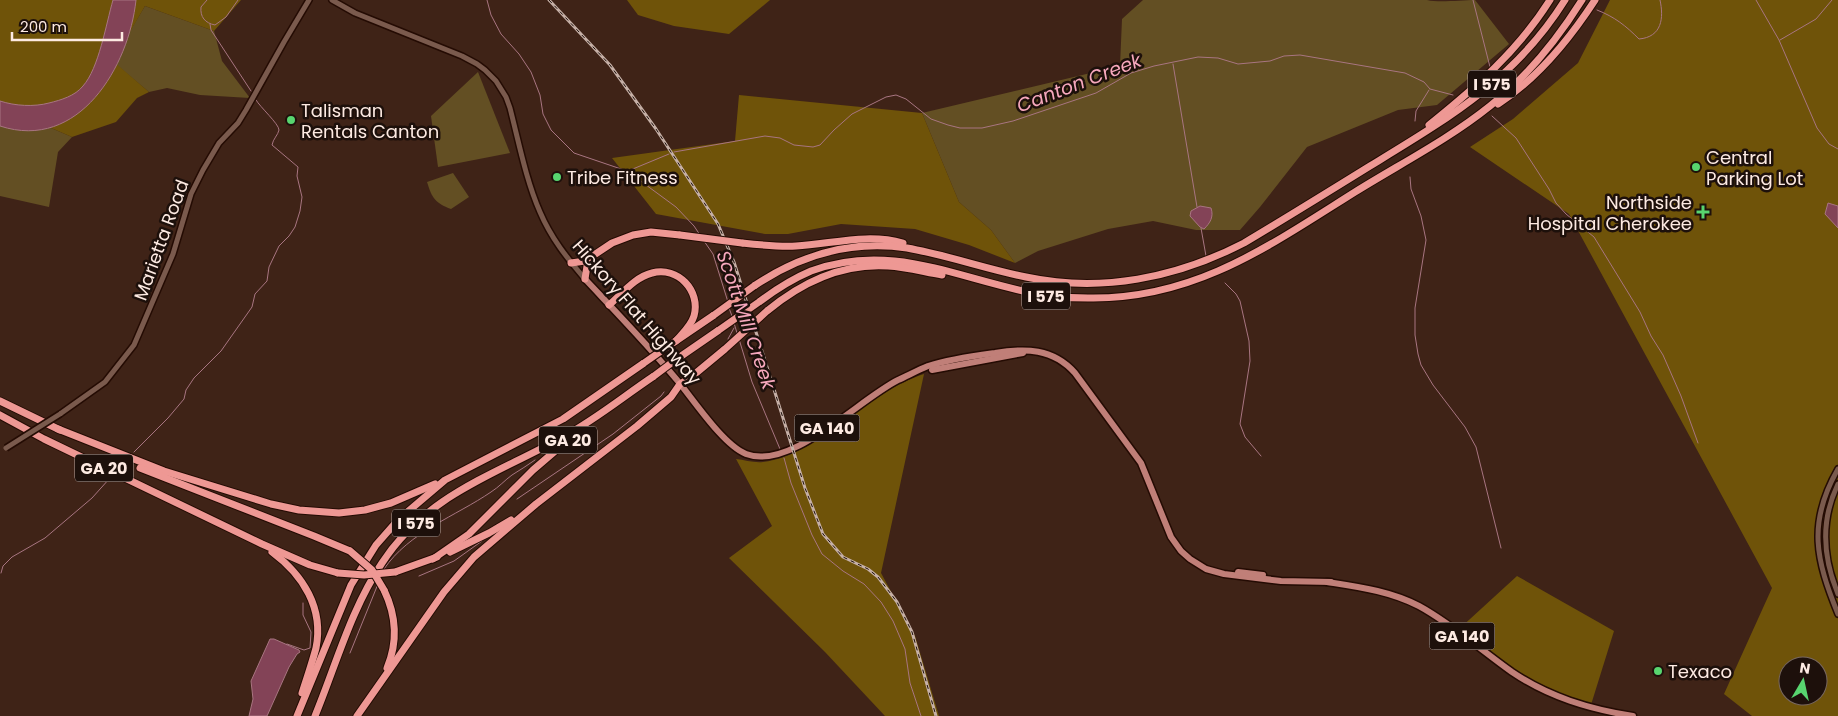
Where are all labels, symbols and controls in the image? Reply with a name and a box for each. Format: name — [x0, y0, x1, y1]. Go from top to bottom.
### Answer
scale bar — [12, 10, 122, 42]
text: 200 m — [20, 16, 67, 37]
water label: Canton Creek — [1013, 46, 1146, 119]
road number: I 575 — [1468, 70, 1516, 98]
place label: Talisman Rentals Canton — [301, 98, 439, 144]
marker: Talisman Rentals Canton — [285, 114, 297, 126]
place label: Central Parking Lot — [1706, 145, 1803, 191]
marker: Central Parking Lot — [1690, 161, 1702, 173]
place label: Tribe Fitness — [567, 165, 678, 190]
marker: Tribe Fitness — [551, 171, 563, 183]
street label: Marietta Road — [128, 176, 194, 304]
place label: Northside Hospital Cherokee — [1528, 190, 1692, 236]
marker: Northside Hospital Cherokee — [1696, 205, 1710, 219]
street label: Hickory Flat Highway — [567, 234, 707, 390]
water label: Scott Mill Creek — [710, 247, 783, 394]
road number: I 575 — [1022, 282, 1070, 310]
road number: GA 140 — [794, 414, 860, 442]
road number: GA 20 — [539, 426, 597, 454]
road number: GA 20 — [75, 454, 133, 482]
road number: I 575 — [392, 509, 440, 536]
road number: GA 140 — [1430, 622, 1494, 650]
north arrow — [1778, 656, 1828, 706]
text: N — [1798, 657, 1812, 679]
place label: Texaco — [1668, 659, 1732, 684]
marker: Texaco — [1652, 665, 1664, 677]

